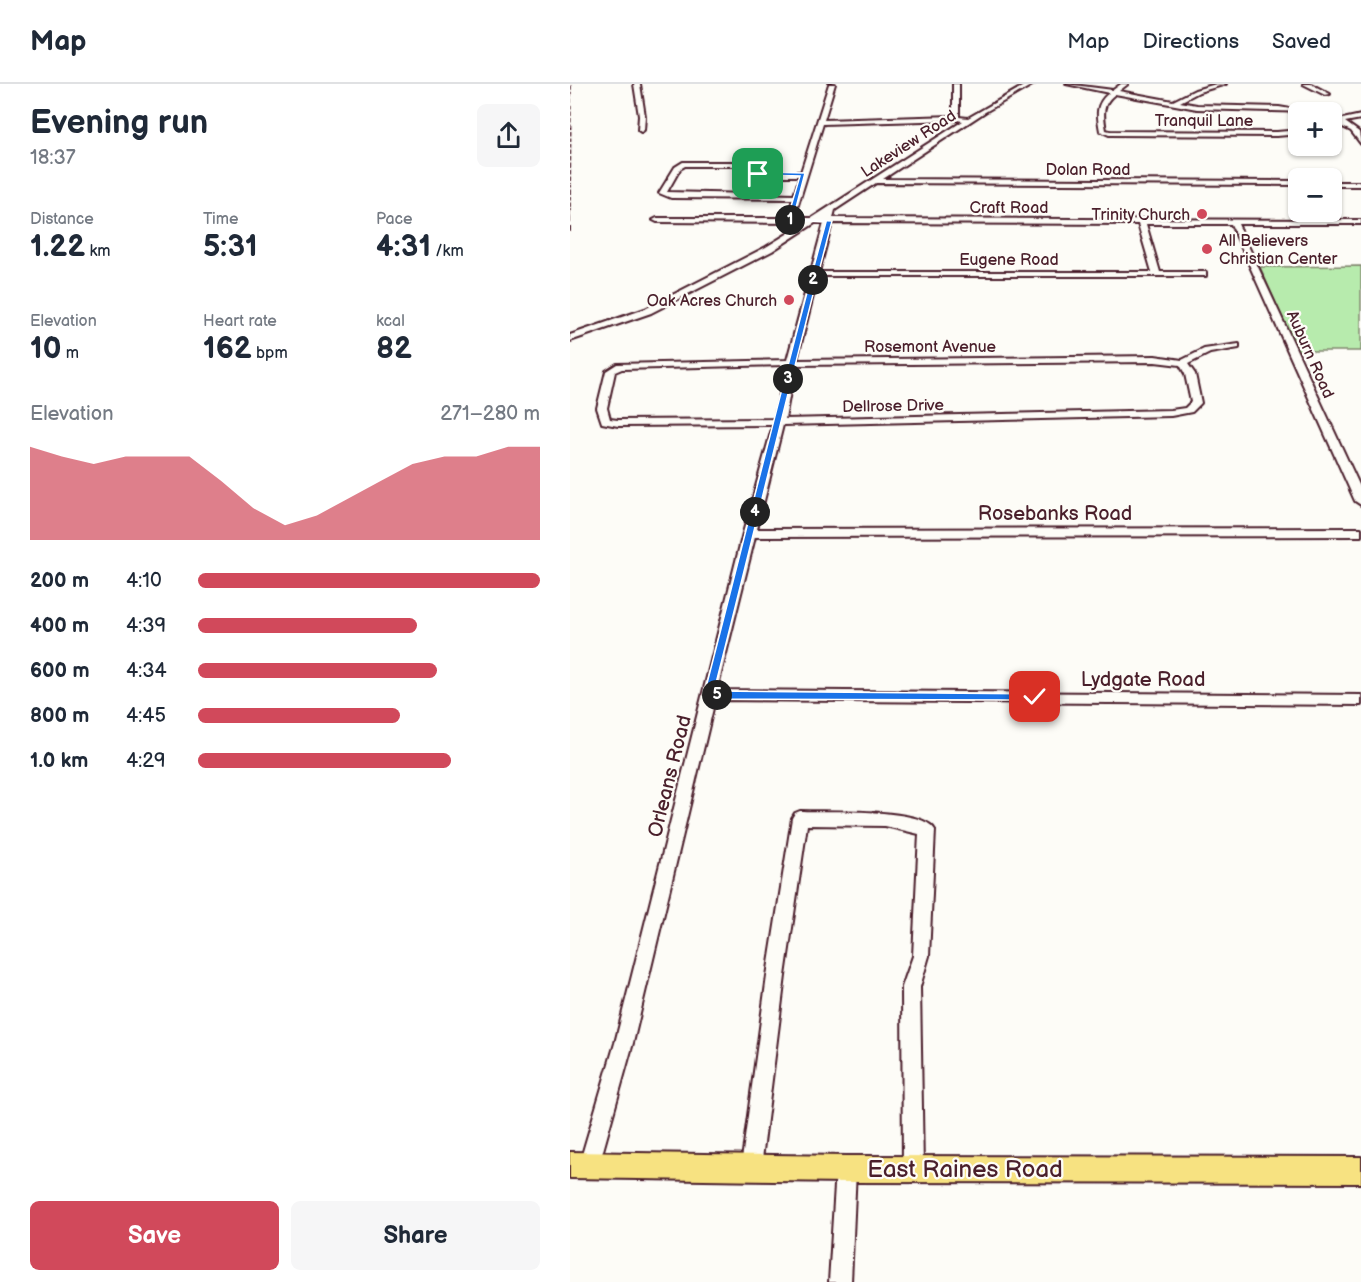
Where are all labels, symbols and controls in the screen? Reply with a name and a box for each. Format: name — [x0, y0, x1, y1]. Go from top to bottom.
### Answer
text: Map — [30, 25, 86, 58]
text: Map — [1067, 29, 1110, 54]
text: Directions — [1143, 29, 1239, 54]
text: Saved — [1272, 29, 1331, 54]
map controls — [1288, 102, 1342, 222]
button: + — [1288, 102, 1342, 156]
text: Evening run — [30, 103, 208, 143]
button: share — [477, 104, 540, 167]
street label: Lakeview Road — [858, 106, 960, 182]
street label: Tranquil Lane — [1155, 112, 1254, 131]
text: 18:37 — [30, 146, 76, 170]
pin — [732, 148, 783, 199]
icon: arrive — [741, 157, 774, 190]
street label: Dolan Road — [1045, 161, 1131, 180]
button: − — [1288, 168, 1342, 222]
street label: Craft Road — [970, 199, 1048, 218]
pin: 1 — [775, 205, 805, 235]
place label: Trinity Church — [1092, 206, 1190, 225]
marker: Trinity Church — [1195, 207, 1209, 221]
text: Distance — [30, 210, 94, 229]
text: Time — [203, 210, 238, 229]
text: Pace — [376, 210, 412, 229]
text: 1 — [787, 210, 793, 229]
text: 1.22 — [30, 229, 85, 265]
text: 5:31 — [203, 229, 258, 265]
text: 4:31 — [376, 229, 431, 265]
place label: All Believers Christian Center — [1219, 232, 1338, 269]
text: km — [85, 242, 111, 261]
text: /km — [431, 242, 464, 261]
marker: All Believers Christian Center — [1200, 242, 1214, 256]
street label: Eugene Road — [959, 251, 1059, 270]
pin: 2 — [798, 265, 828, 295]
text: 2 — [808, 270, 818, 289]
place label: Oak Acres Church — [647, 292, 777, 311]
marker: Oak Acres Church — [782, 293, 796, 307]
street label: Auburn Road — [1282, 308, 1337, 401]
text: Elevation — [30, 312, 97, 331]
text: Heart rate — [203, 312, 277, 331]
text: kcal — [376, 312, 405, 331]
text: 10 — [30, 331, 61, 367]
text: 162 — [203, 331, 252, 367]
text: 82 — [376, 331, 412, 367]
street label: Rosemont Avenue — [864, 338, 997, 357]
text: m — [61, 344, 79, 363]
text: bpm — [252, 344, 288, 363]
pin: 3 — [773, 364, 803, 394]
text: 3 — [783, 369, 793, 388]
street label: Dellrose Drive — [842, 396, 945, 417]
text: Elevation — [30, 402, 113, 426]
text: 271–280 m — [440, 402, 540, 426]
pin: 4 — [740, 497, 770, 527]
text: 4 — [750, 502, 760, 521]
street label: Rosebanks Road — [978, 502, 1132, 526]
text: 200 m — [30, 569, 89, 593]
text: 4:10 — [126, 569, 162, 593]
text: 400 m — [30, 614, 89, 638]
text: 4:39 — [126, 614, 166, 638]
text: 600 m — [30, 659, 90, 683]
text: 4:34 — [126, 659, 167, 683]
street label: Lydgate Road — [1081, 668, 1205, 692]
pin — [1009, 671, 1060, 722]
pin: 5 — [702, 680, 732, 710]
icon: check — [1018, 680, 1051, 713]
text: 5 — [712, 685, 722, 704]
text: 800 m — [30, 704, 89, 728]
text: 4:45 — [126, 704, 166, 728]
street label: Orleans Road — [643, 713, 697, 840]
text: 1.0 km — [30, 749, 88, 773]
text: 4:29 — [126, 749, 166, 773]
street label: East Raines Road — [867, 1155, 1063, 1184]
button: Save — [30, 1201, 279, 1270]
button: Share — [291, 1201, 540, 1270]

